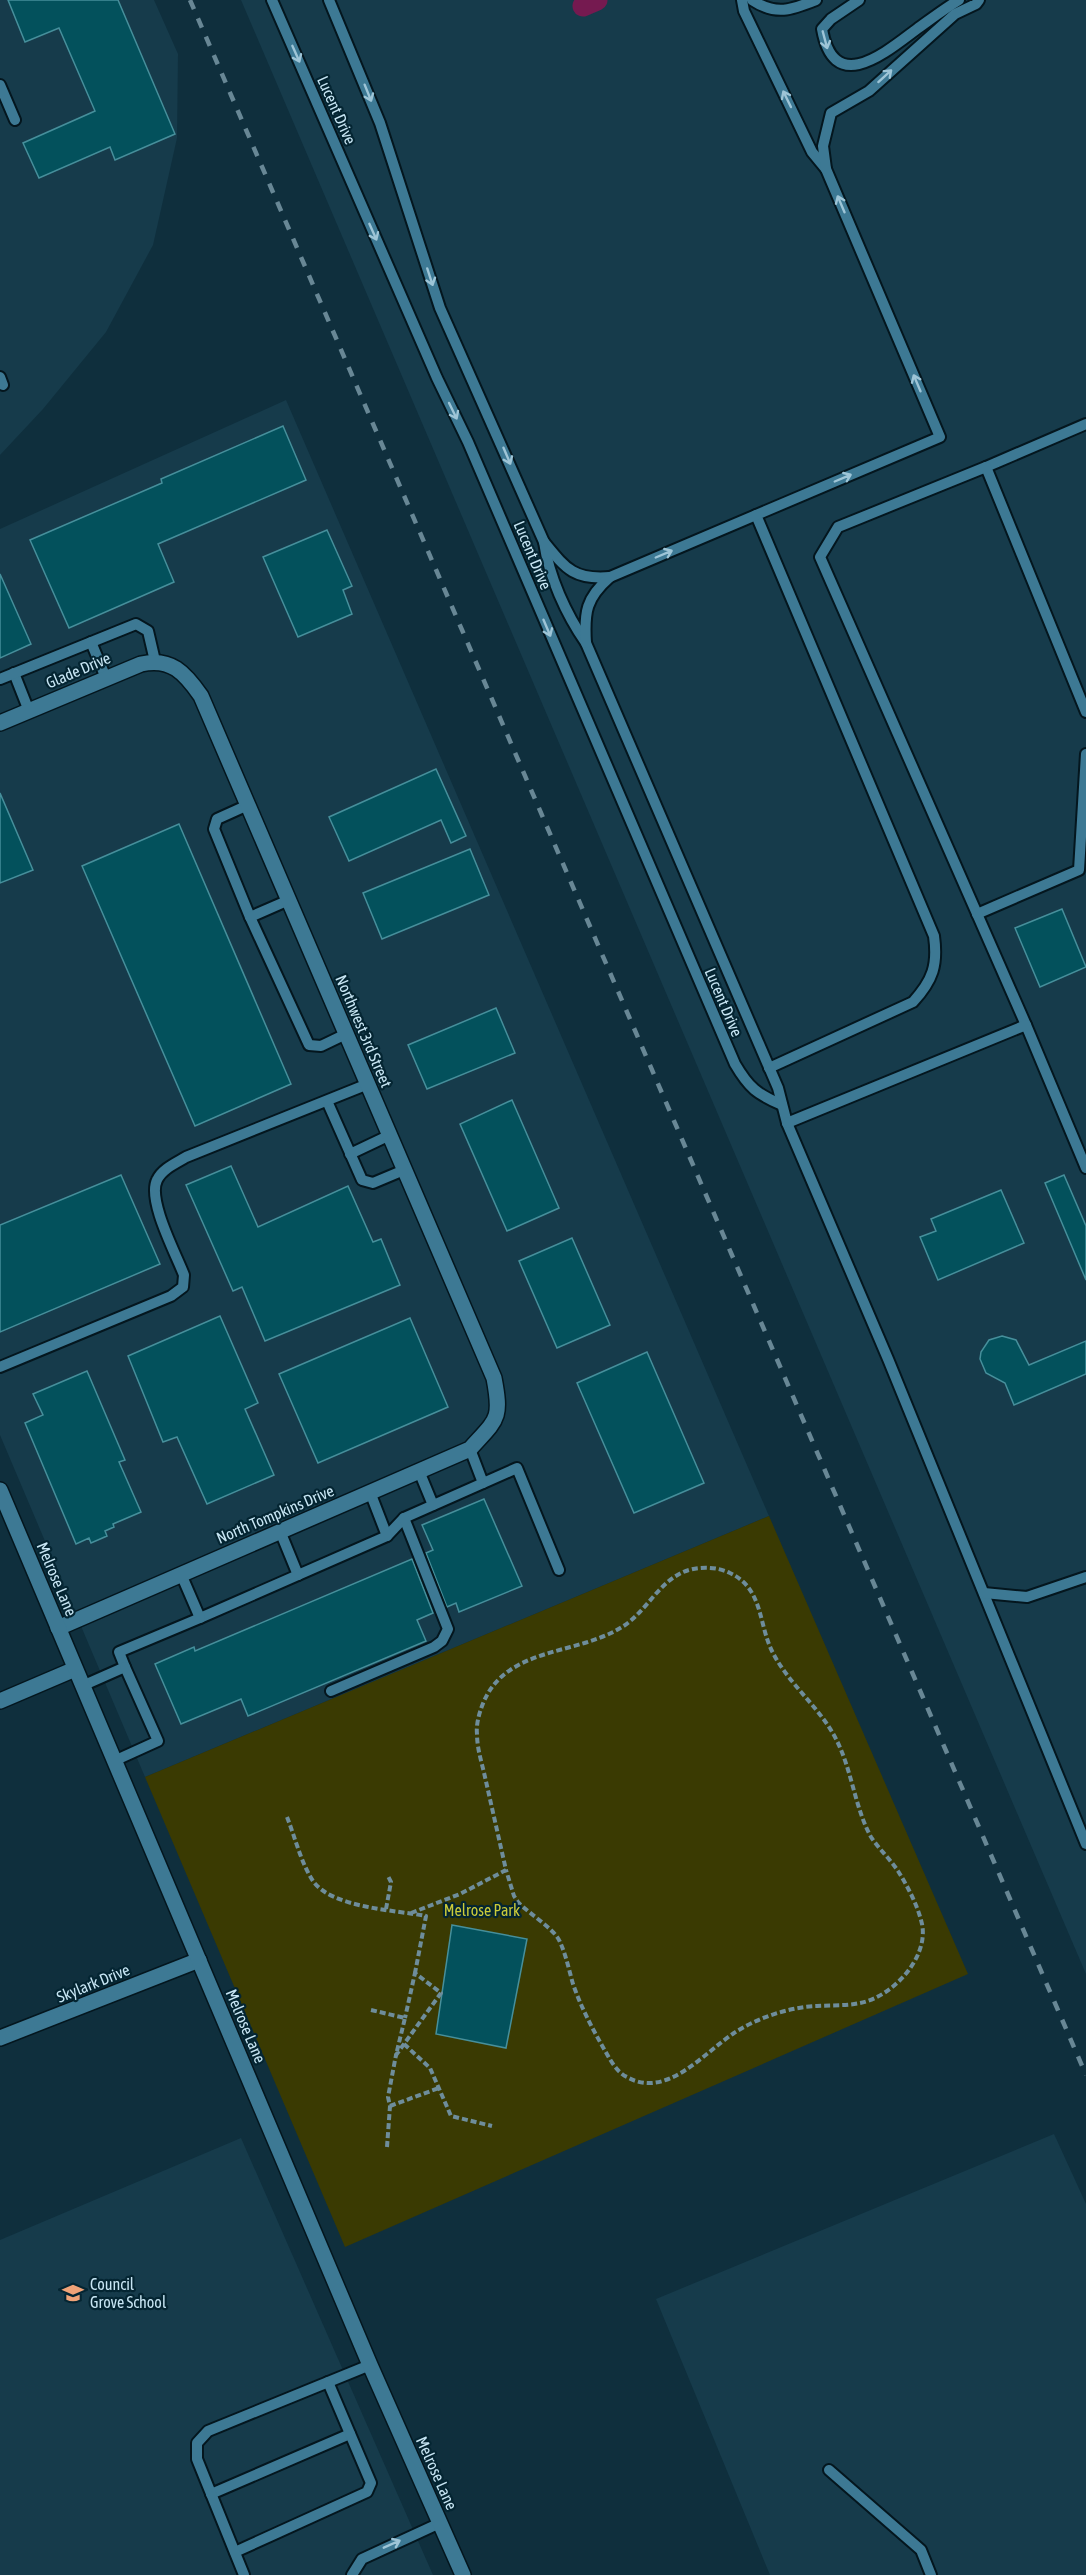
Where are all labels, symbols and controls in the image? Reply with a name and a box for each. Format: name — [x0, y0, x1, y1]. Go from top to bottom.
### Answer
one-way arrow — [820, 30, 831, 49]
one-way arrow — [290, 44, 302, 62]
one-way arrow — [878, 69, 893, 83]
street label: Lucent Drive — [314, 73, 360, 147]
one-way arrow — [363, 83, 374, 101]
one-way arrow — [780, 91, 792, 109]
one-way arrow — [835, 195, 846, 213]
one-way arrow — [368, 223, 380, 241]
one-way arrow — [425, 268, 436, 286]
one-way arrow — [911, 374, 922, 393]
one-way arrow — [447, 401, 459, 419]
one-way arrow — [501, 447, 513, 465]
one-way arrow — [834, 472, 852, 483]
street label: Lucent Drive — [511, 518, 555, 592]
one-way arrow — [654, 548, 673, 559]
one-way arrow — [542, 618, 554, 636]
street label: Glade Drive — [43, 648, 113, 692]
street label: Lucent Drive — [702, 965, 746, 1039]
street label: Northwest 3rd Street — [332, 972, 396, 1090]
street label: North Tompkins Drive — [214, 1481, 337, 1548]
street label: Melrose Lane — [33, 1539, 81, 1619]
park label: Melrose Park — [444, 1901, 520, 1919]
street label: Skylark Drive — [54, 1960, 132, 2007]
street label: Melrose Lane — [222, 1986, 270, 2066]
place label: Council Grove School — [90, 2275, 167, 2311]
school or university icon: Council Grove School — [61, 2281, 85, 2305]
street label: Melrose Lane — [413, 2434, 461, 2512]
one-way arrow — [382, 2538, 400, 2549]

